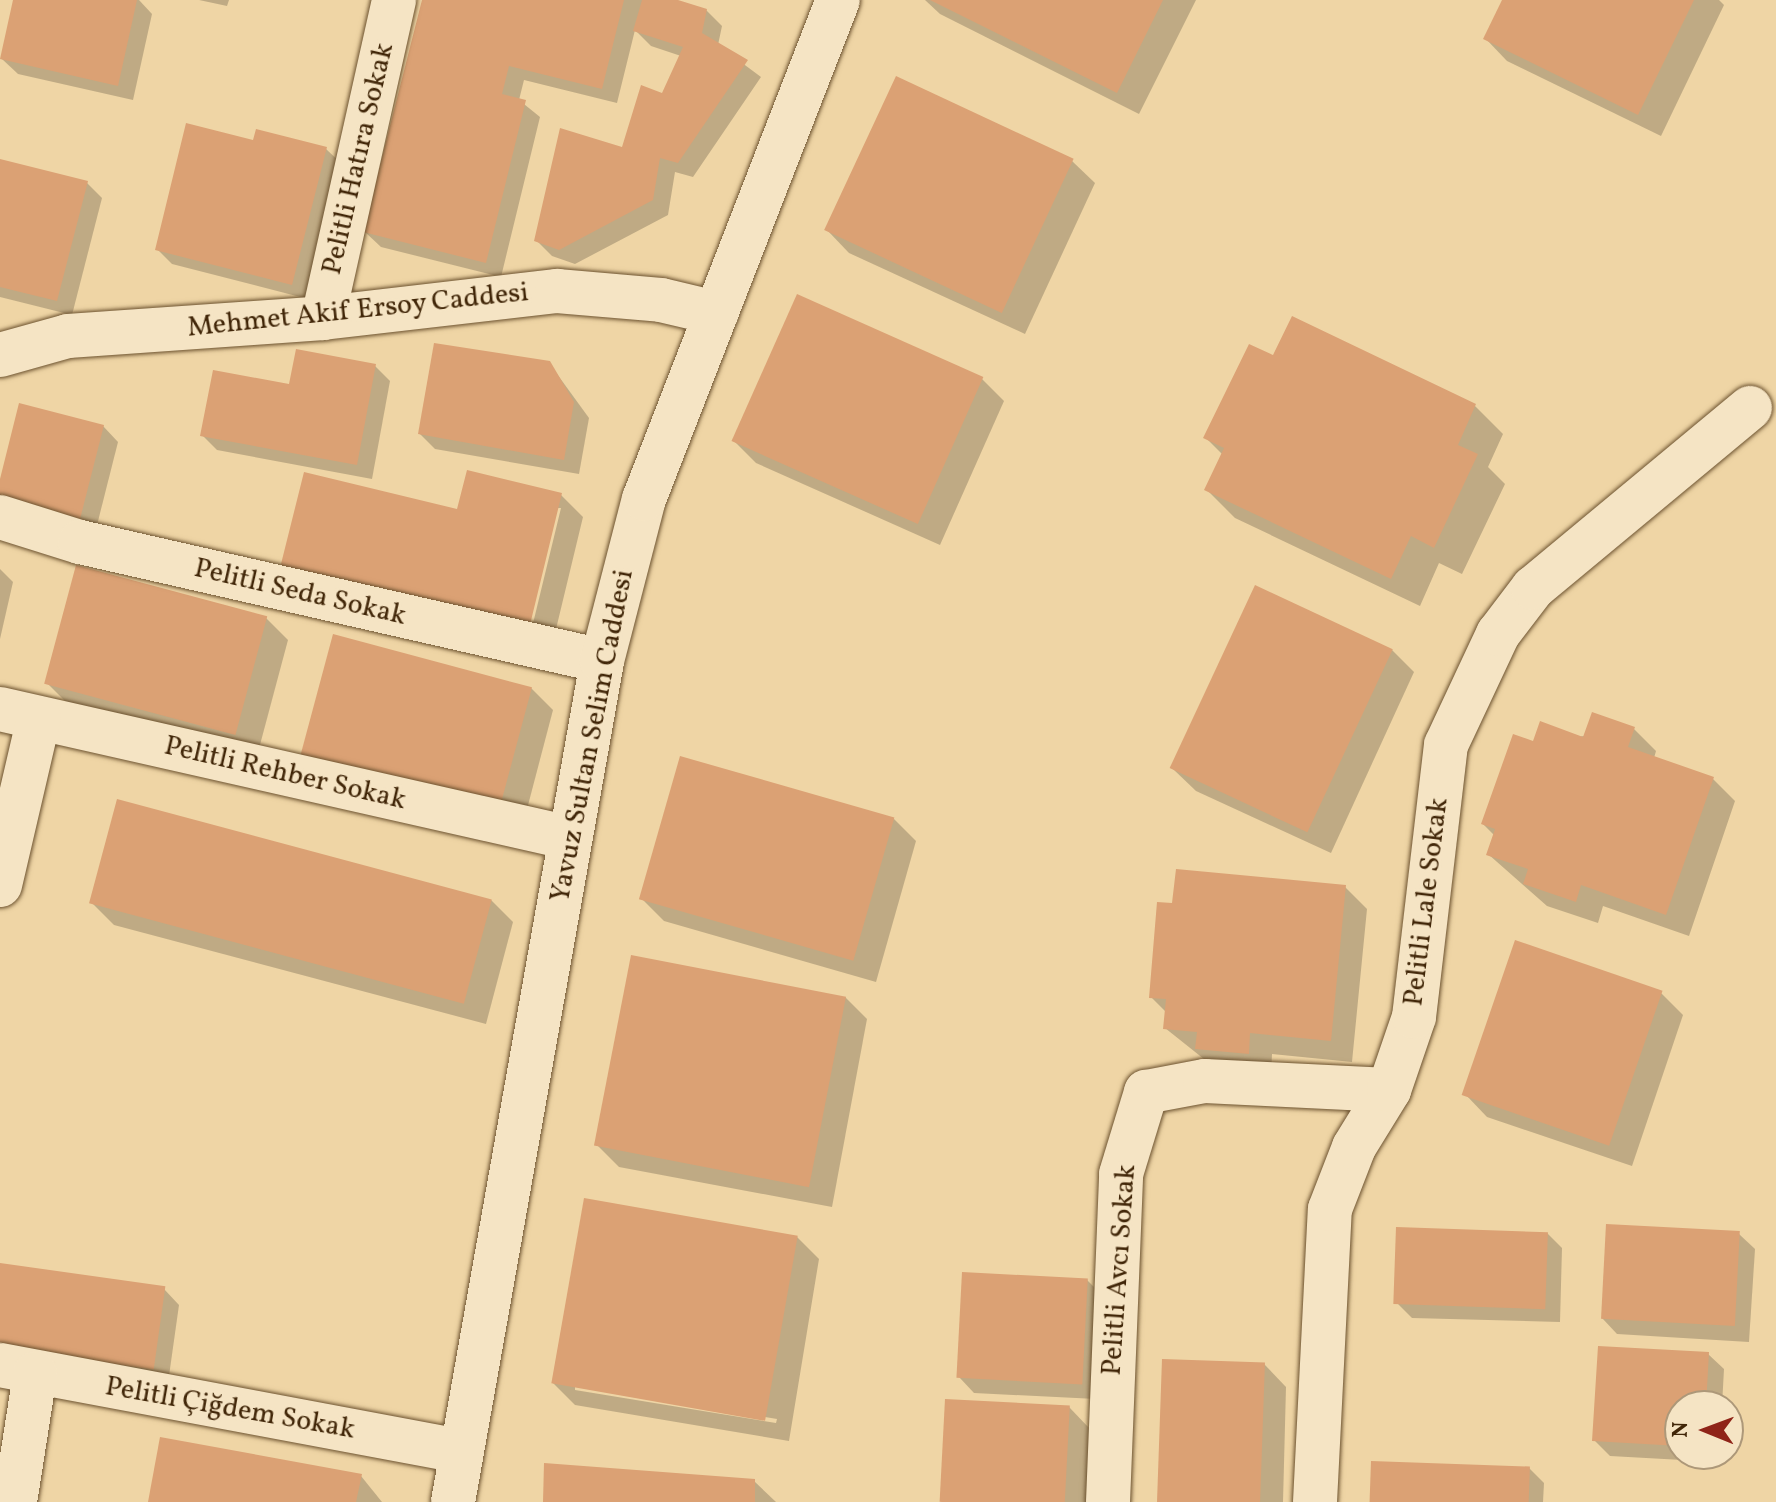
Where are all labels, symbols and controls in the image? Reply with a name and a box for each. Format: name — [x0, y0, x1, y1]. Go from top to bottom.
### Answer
street label: Pelitli Hatıra Sokak — [316, 40, 402, 278]
street label: Mehmet Akif Ersoy Caddesi — [187, 276, 529, 346]
street label: Pelitli Seda Sokak — [191, 552, 409, 634]
street label: Yavuz Sultan Selim Caddesi — [544, 567, 642, 905]
street label: Pelitli Rehber Sokak — [161, 730, 409, 818]
street label: Pelitli Lale Sokak — [1398, 796, 1456, 1008]
street label: Pelitli Avcı Sokak — [1096, 1163, 1144, 1377]
street label: Pelitli Çiğdem Sokak — [103, 1370, 357, 1448]
north arrow — [1664, 1390, 1744, 1470]
text: N — [1666, 1421, 1697, 1438]

